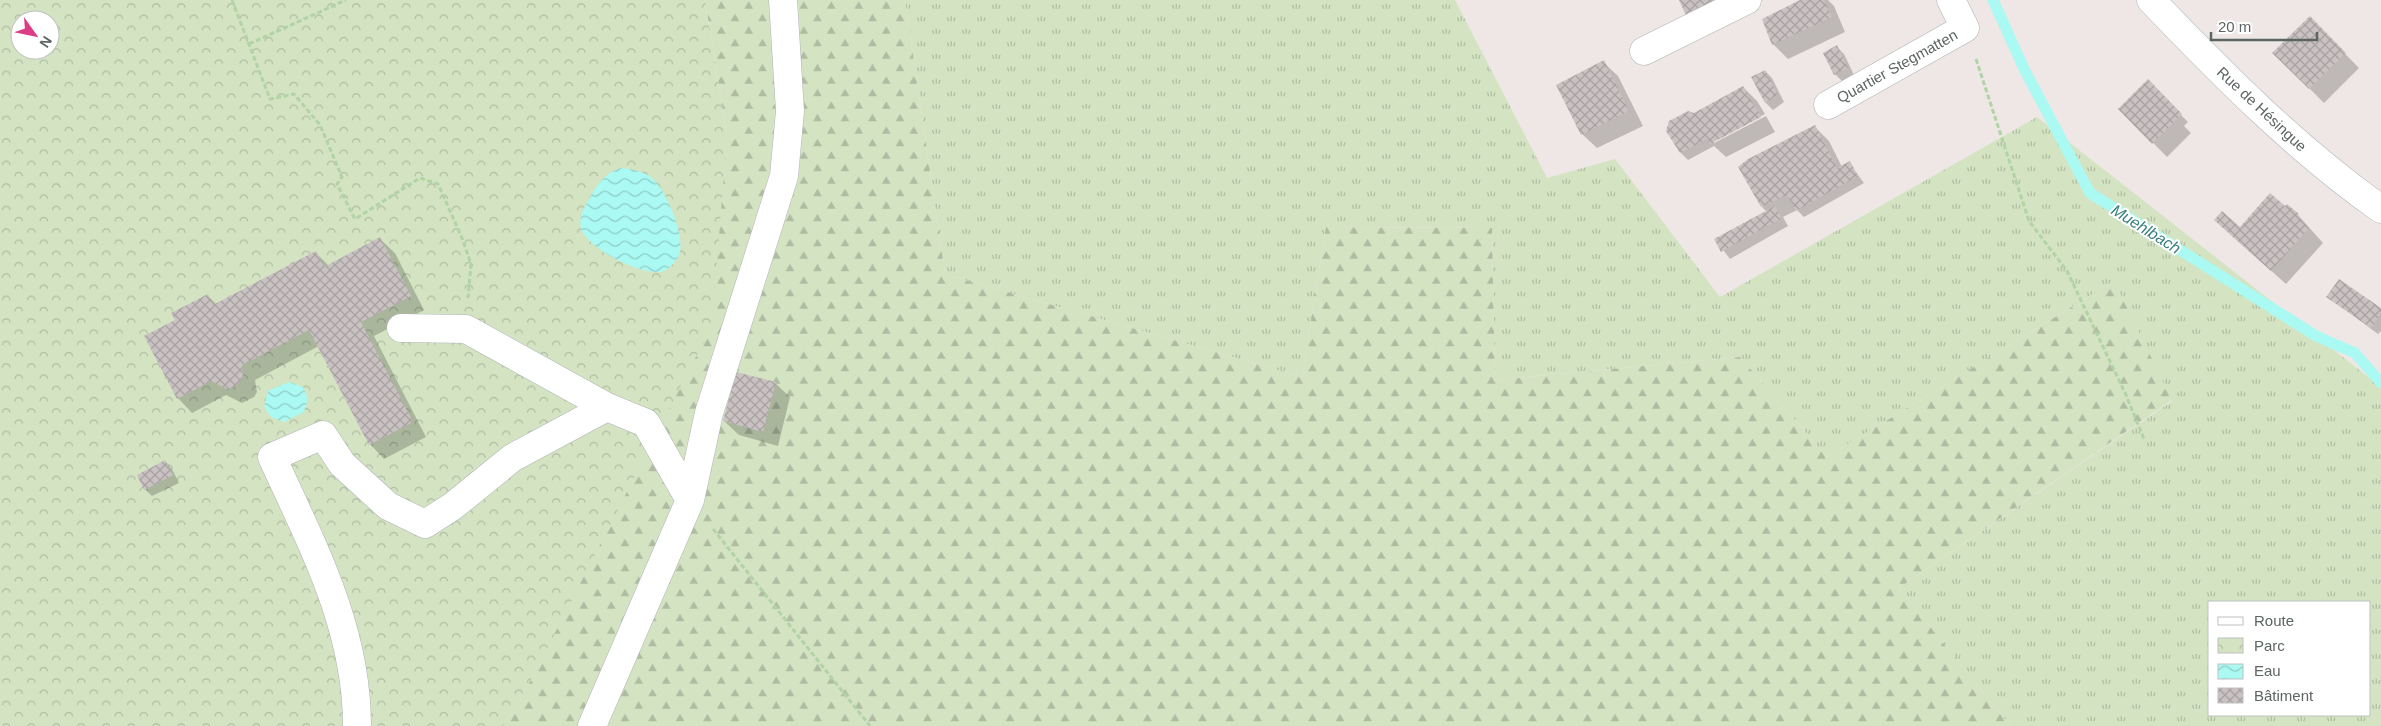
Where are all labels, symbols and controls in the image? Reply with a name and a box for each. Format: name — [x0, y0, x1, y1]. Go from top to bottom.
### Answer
north arrow — [10, 10, 60, 60]
scale bar — [2211, 10, 2317, 42]
text: 20 m — [2218, 18, 2251, 35]
street label: Quartier Stegmatten — [1834, 26, 1960, 106]
text: N — [36, 33, 55, 51]
street label: Rue de Hésingue — [2214, 63, 2310, 155]
water label: Muehlbach — [2108, 201, 2184, 257]
legend — [2208, 601, 2371, 716]
text: Route — [2254, 612, 2294, 629]
text: Parc — [2254, 637, 2285, 654]
text: Eau — [2254, 662, 2281, 679]
text: Bâtiment — [2254, 687, 2314, 704]

